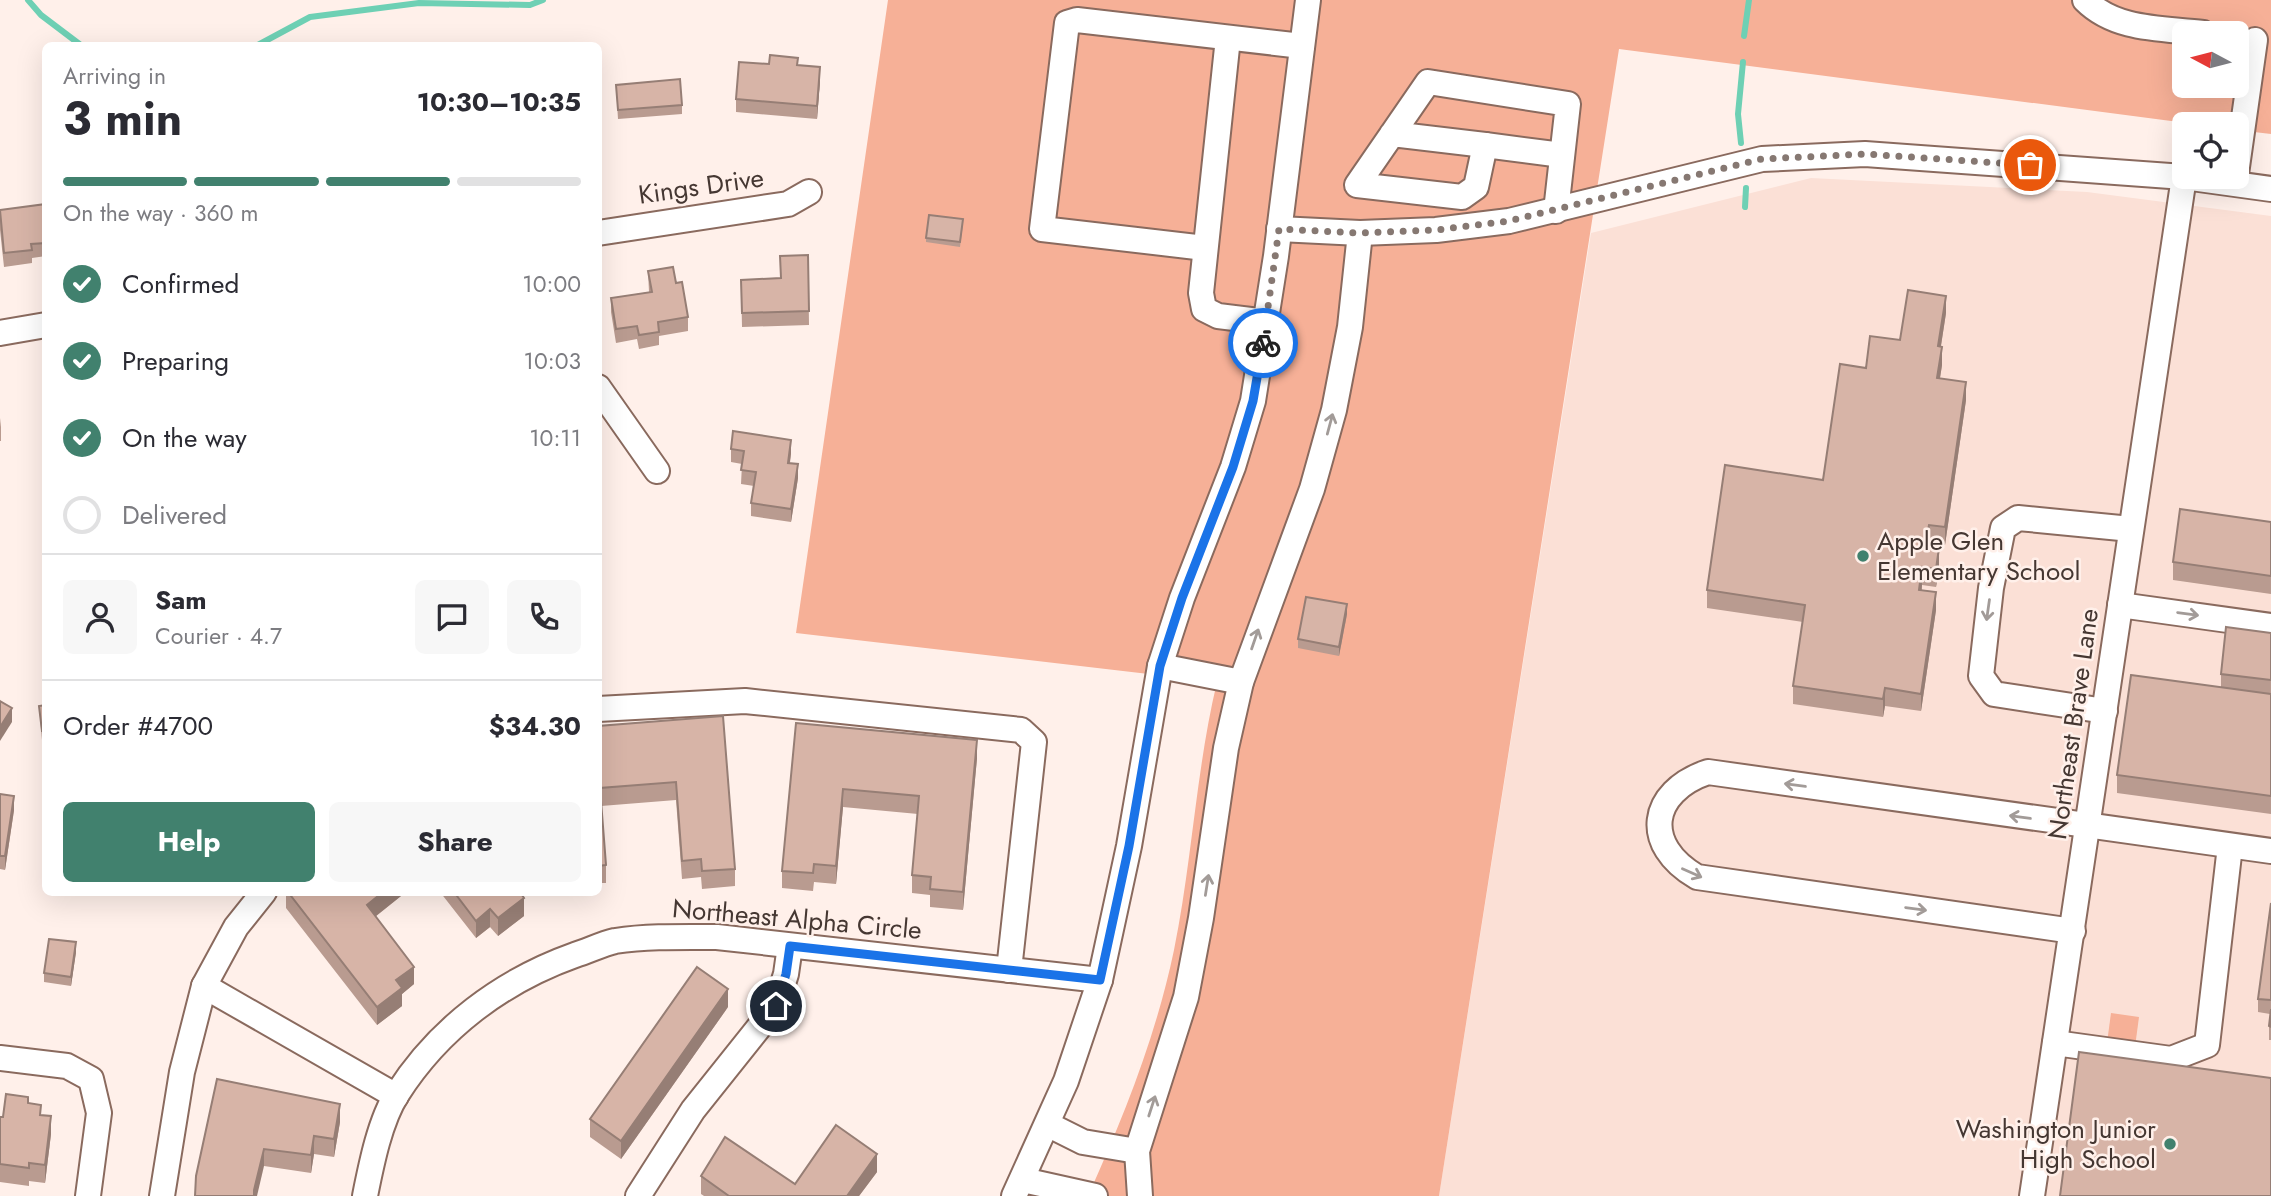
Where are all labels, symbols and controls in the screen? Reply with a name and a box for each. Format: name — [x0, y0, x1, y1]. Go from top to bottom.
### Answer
north arrow — [2172, 21, 2249, 98]
map controls — [2172, 21, 2249, 189]
text: Arriving in — [63, 59, 166, 93]
text: 10:30–10:35 — [417, 83, 581, 121]
text: 3 min — [63, 86, 182, 152]
button: locate — [2172, 112, 2249, 189]
pin — [2000, 135, 2060, 195]
icon: bag — [2011, 146, 2049, 184]
street label: Kings Drive — [636, 158, 766, 214]
text: On the way · 360 m — [63, 196, 258, 230]
icon: check — [63, 265, 101, 303]
text: Confirmed — [122, 265, 239, 303]
text: 10:00 — [522, 267, 581, 301]
courier — [1228, 308, 1298, 378]
icon: bike — [1244, 324, 1282, 362]
icon: check — [63, 342, 101, 380]
text: Preparing — [122, 342, 229, 380]
text: 10:03 — [524, 344, 581, 378]
one-way arrow — [1324, 413, 1337, 436]
icon: check — [63, 419, 101, 457]
text: On the way — [122, 419, 247, 457]
text: 10:11 — [529, 421, 581, 455]
text: Delivered — [122, 496, 227, 534]
place label: Apple Glen Elementary School — [1877, 522, 2080, 590]
marker: Apple Glen Elementary School — [1855, 548, 1871, 564]
button: person — [63, 580, 137, 654]
button: chat — [415, 580, 489, 654]
button: phone — [507, 580, 581, 654]
text: Sam — [155, 581, 207, 619]
one-way arrow — [1981, 598, 1994, 620]
street label: Northeast Brave Lane — [2038, 606, 2108, 842]
one-way arrow — [2176, 608, 2199, 621]
text: Courier · 4.7 — [155, 619, 282, 653]
one-way arrow — [1250, 628, 1262, 650]
text: Order #4700 — [63, 707, 213, 745]
text: $34.30 — [489, 707, 581, 745]
one-way arrow — [1784, 778, 1807, 791]
button: Help — [63, 802, 315, 882]
button: Share — [329, 802, 581, 882]
one-way arrow — [2009, 810, 2032, 823]
one-way arrow — [1681, 867, 1702, 880]
one-way arrow — [1201, 875, 1214, 897]
street label: Northeast Alpha Circle — [671, 889, 923, 949]
one-way arrow — [1904, 903, 1927, 916]
pin — [746, 976, 806, 1036]
icon: home — [757, 987, 795, 1025]
one-way arrow — [1146, 1095, 1159, 1117]
place label: Washington Junior High School — [1956, 1110, 2156, 1178]
marker: Washington Junior High School — [2162, 1136, 2178, 1152]

